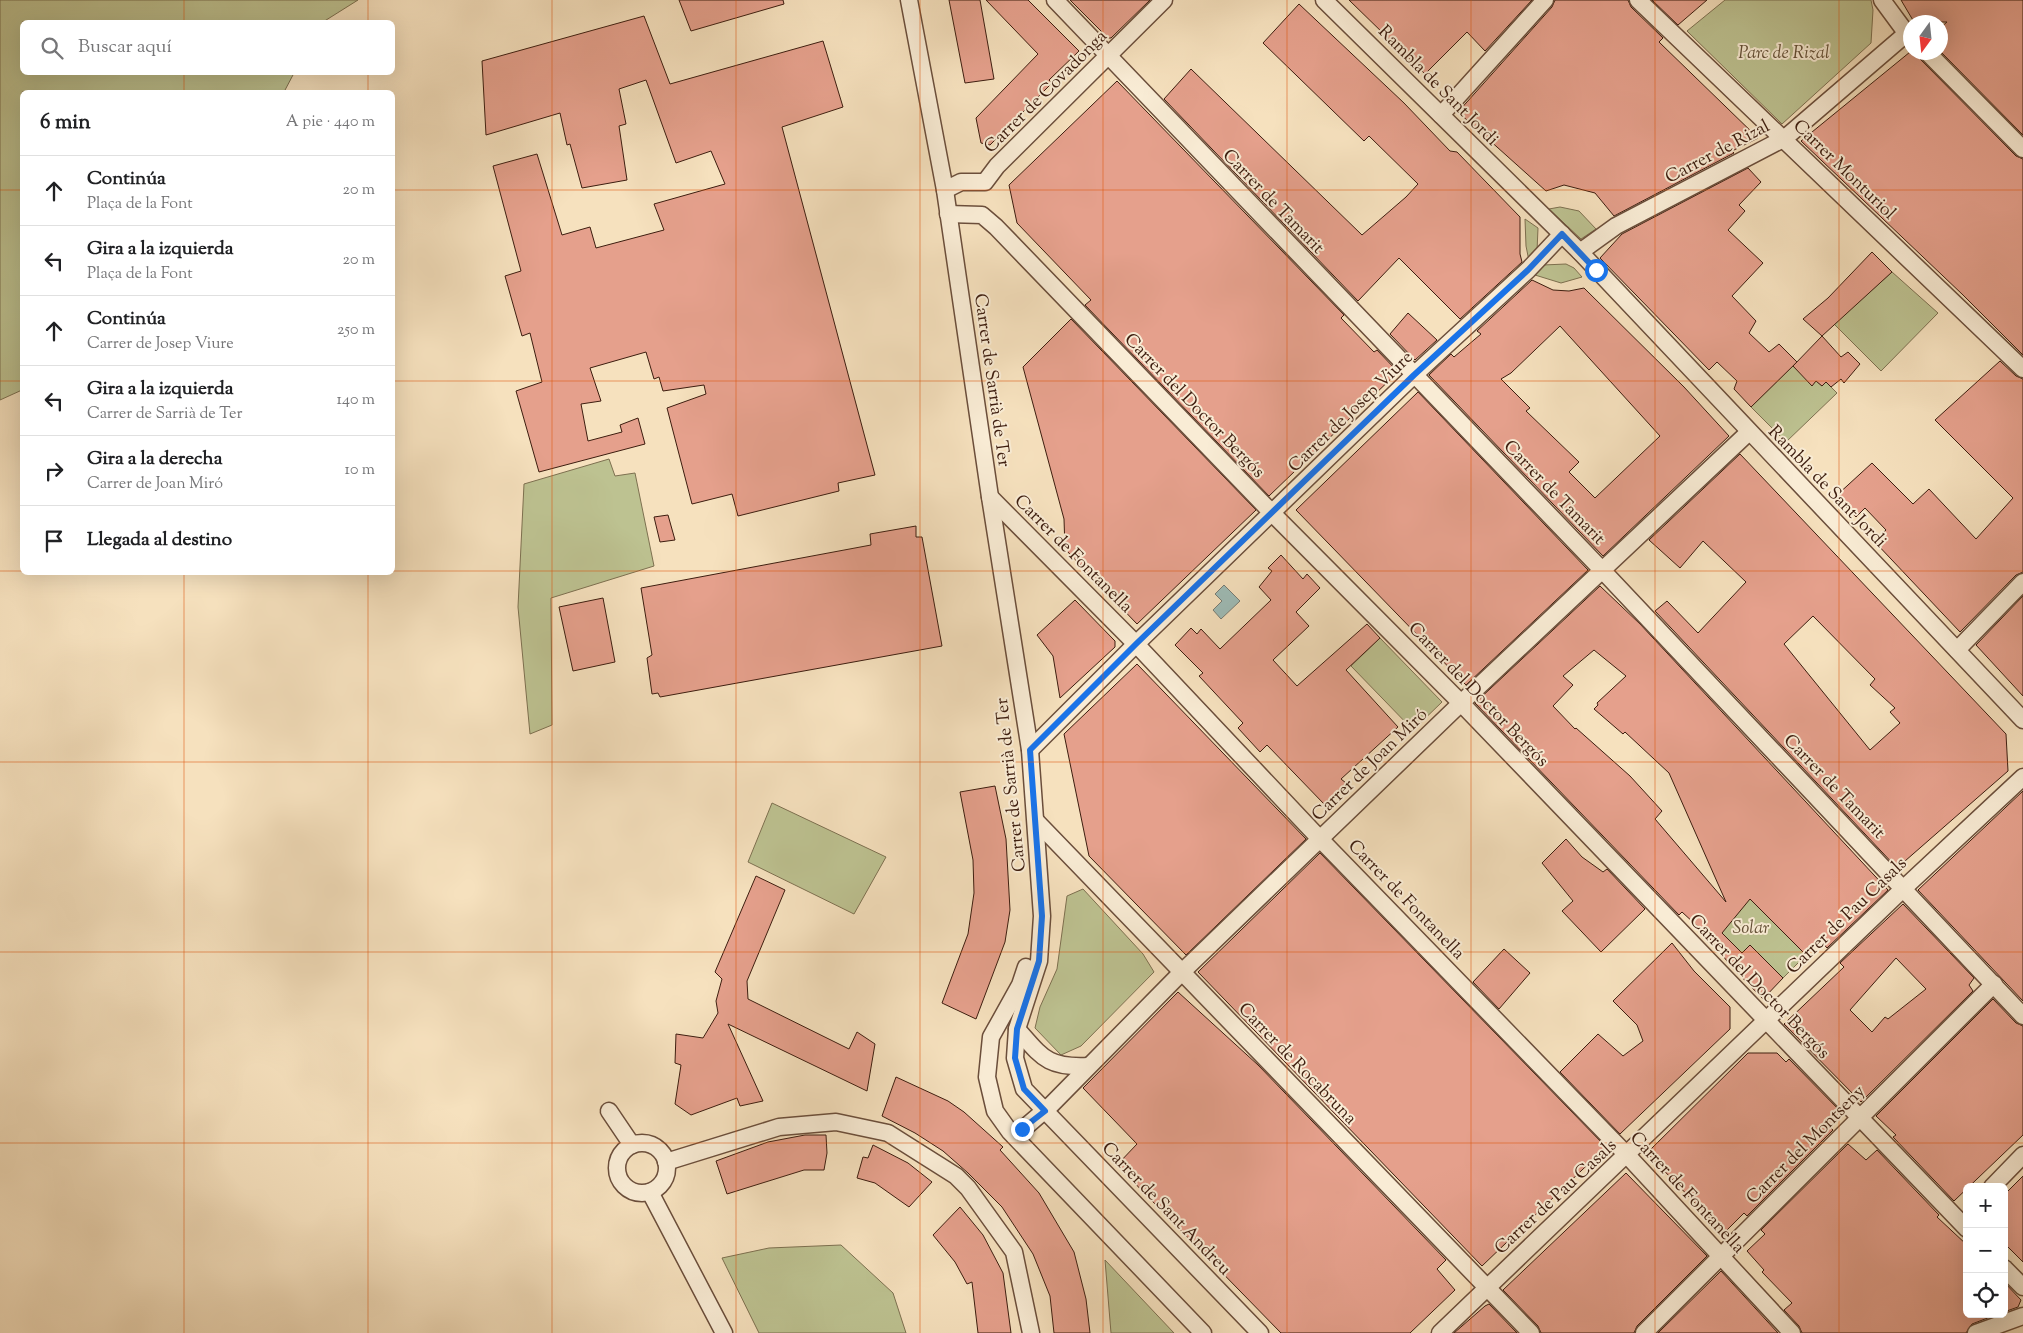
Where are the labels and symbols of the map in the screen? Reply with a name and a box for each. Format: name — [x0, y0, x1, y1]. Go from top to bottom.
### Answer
north arrow — [1903, 15, 1948, 60]
street label: Rambla de Sant Jordi — [1371, 20, 1504, 153]
street label: Carrer de Covadonga — [979, 25, 1114, 160]
park label: Parc de Rizal — [1738, 41, 1830, 67]
street label: Carrer de Rizal — [1661, 114, 1775, 191]
street label: Carrer Monturiol — [1786, 114, 1901, 226]
street label: Carrer de Tamarit — [1216, 144, 1330, 261]
route start — [1585, 259, 1608, 282]
street label: Carrer de Sarrià de Ter — [966, 292, 1016, 469]
street label: Carrer del Doctor Bergós — [1117, 328, 1270, 485]
street label: Carrer de Josep Viure — [1283, 346, 1420, 479]
street label: Rambla de Sant Jordi — [1761, 420, 1892, 555]
street label: Carrer de Tamarit — [1497, 435, 1611, 552]
street label: Carrer de Fontanella — [1007, 489, 1138, 620]
street label: Carrer del Doctor Bergós — [1401, 617, 1554, 774]
street label: Carrer de Sarrià de Ter — [990, 696, 1034, 873]
street label: Carrer de Joan Miró — [1306, 703, 1435, 828]
street label: Carrer de Tamarit — [1777, 729, 1891, 846]
street label: Carrer de Fontanella — [1341, 834, 1470, 966]
street label: Carrer de Pau Casals — [1781, 852, 1914, 981]
street label: Carrer del Doctor Bergós — [1682, 909, 1835, 1066]
park label: Solar — [1733, 916, 1770, 942]
street label: Carrer de Rocabruna — [1231, 997, 1362, 1131]
street label: Carrer del Montseny — [1741, 1080, 1872, 1211]
route end — [1011, 1118, 1034, 1141]
street label: Carrer de Fontanella — [1623, 1127, 1750, 1260]
street label: Carrer de Pau Casals — [1489, 1134, 1623, 1261]
street label: Carrer de Sant Andreu — [1095, 1137, 1236, 1282]

